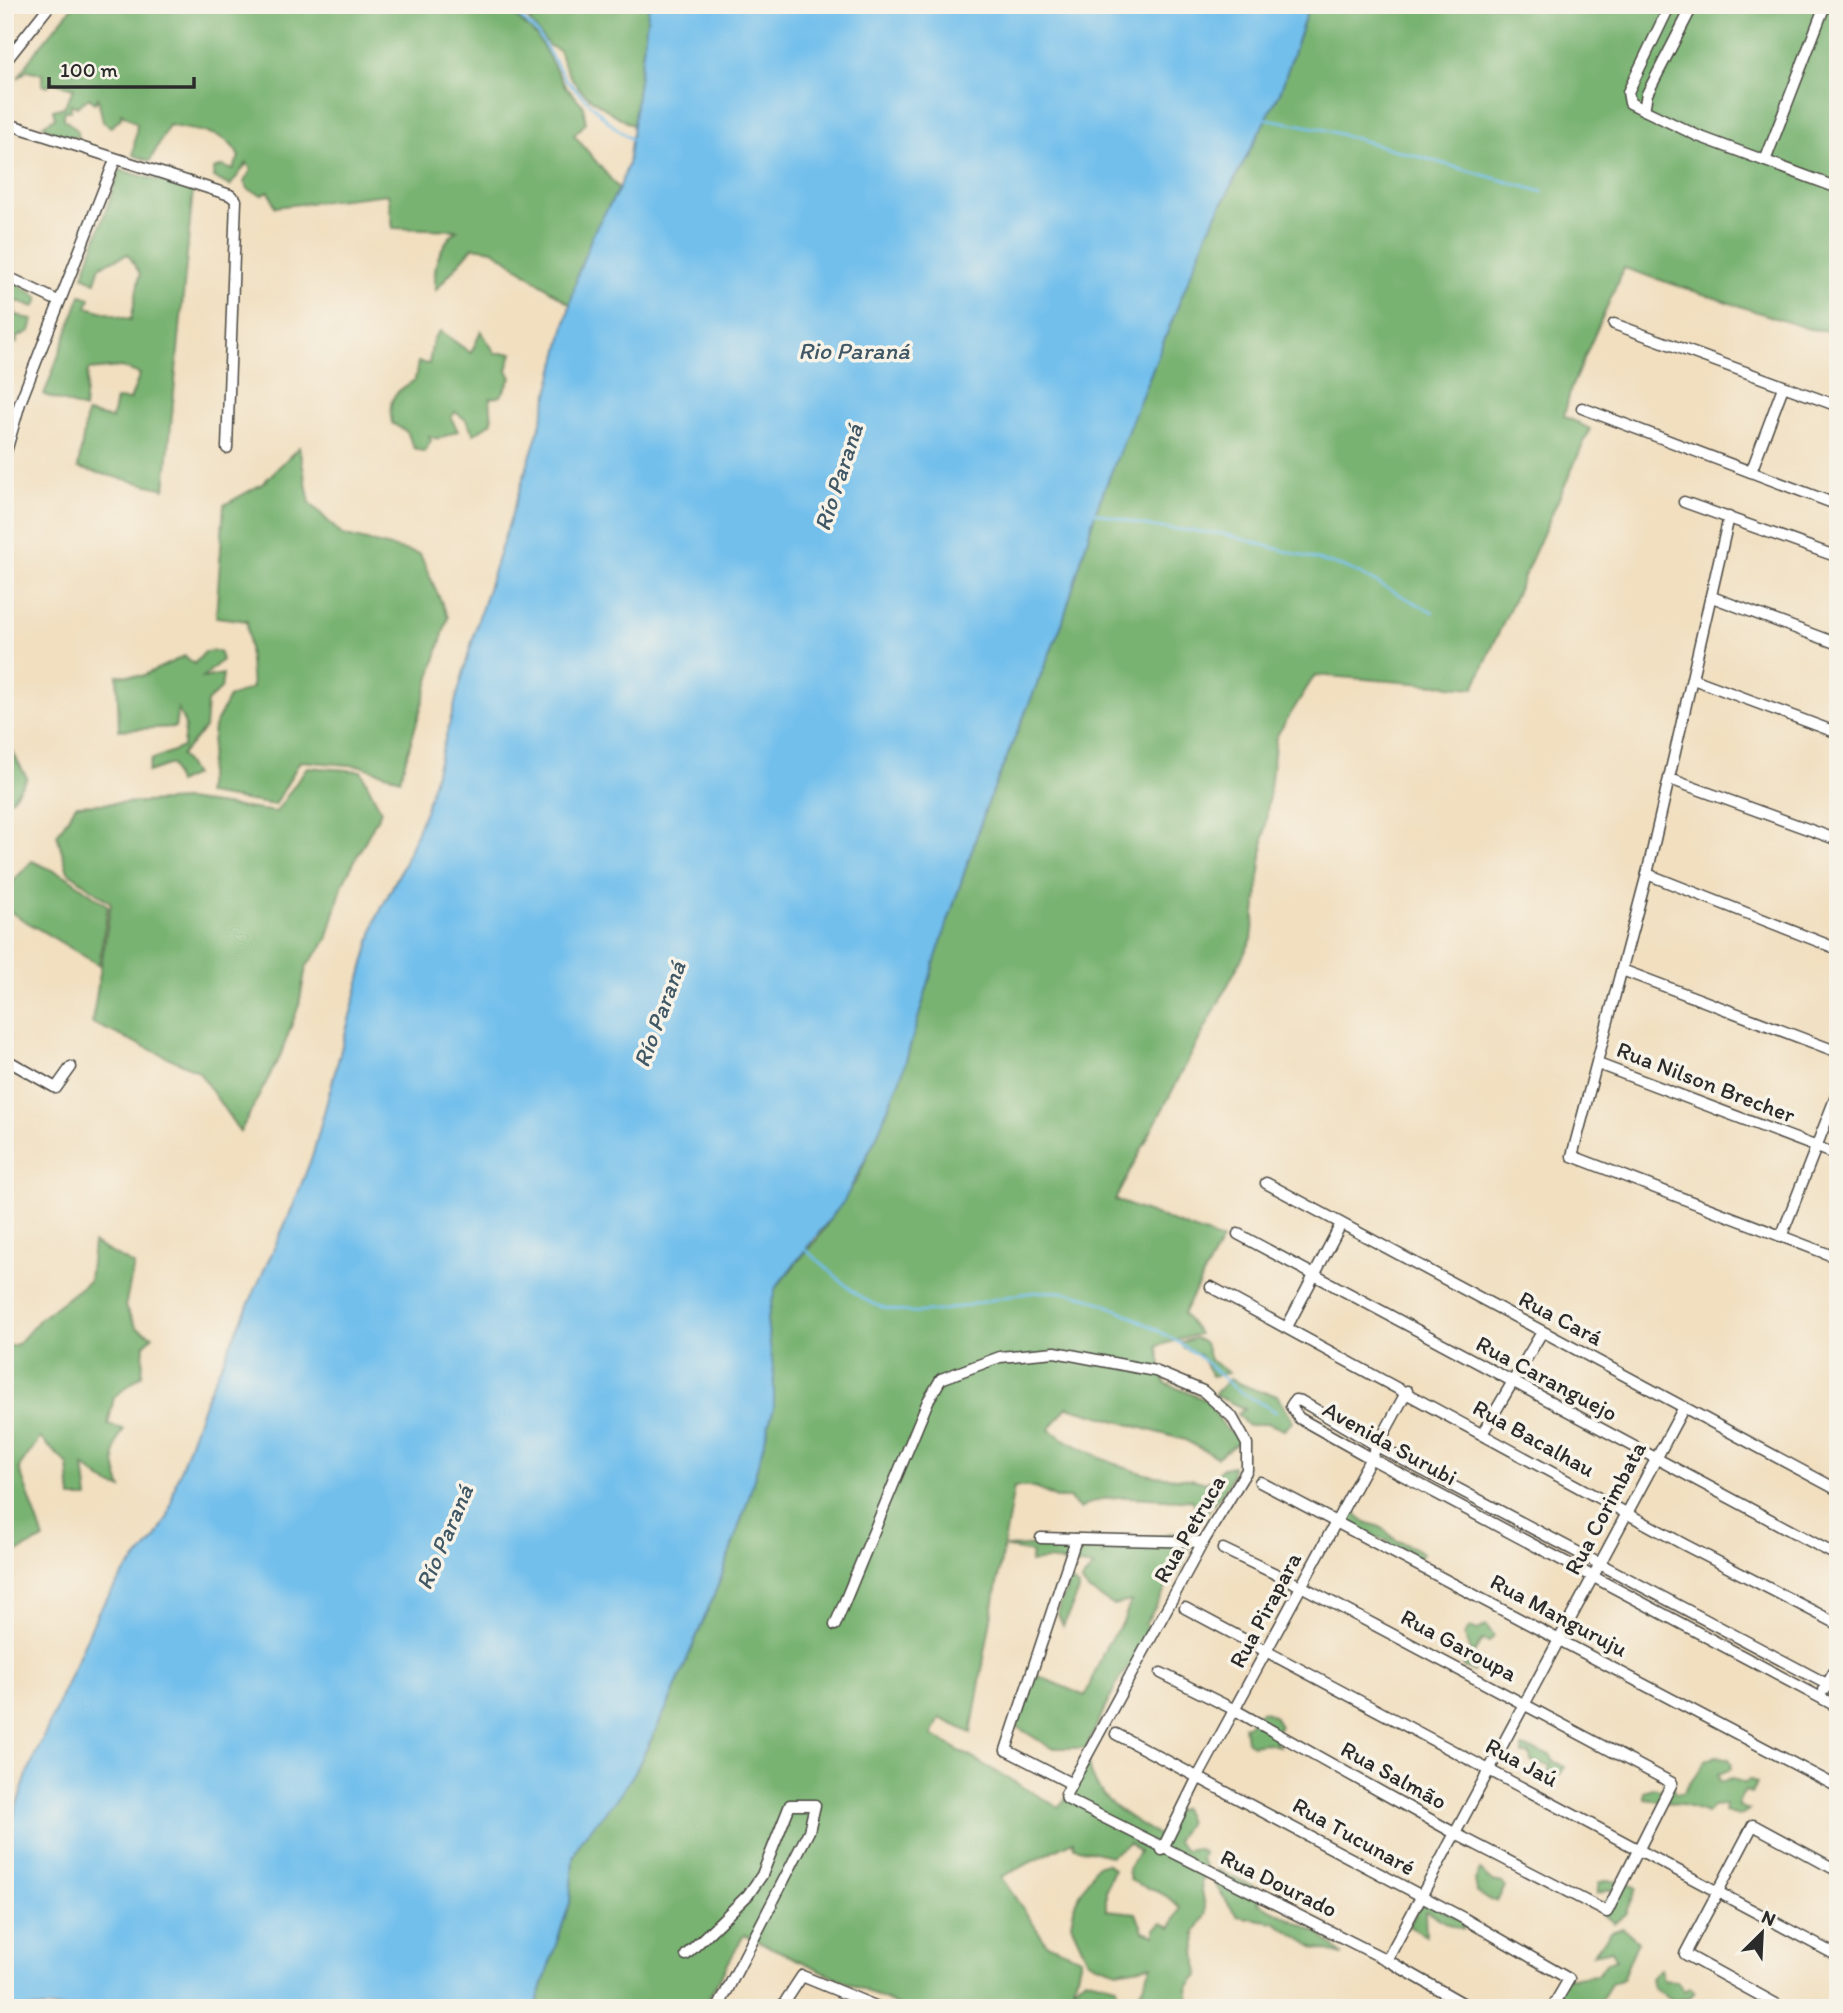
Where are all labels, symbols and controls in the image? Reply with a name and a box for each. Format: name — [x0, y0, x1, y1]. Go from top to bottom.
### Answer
scale bar — [49, 46, 194, 90]
text: 100 m — [60, 57, 118, 82]
water label: Rio Paraná — [798, 336, 910, 365]
water label: Río Paraná — [807, 419, 869, 534]
water label: Río Paraná — [626, 956, 692, 1071]
street label: Rua Nilson Brecher — [1613, 1035, 1799, 1129]
street label: Rua Cará — [1514, 1284, 1608, 1352]
street label: Rua Caranguejo — [1472, 1329, 1622, 1427]
street label: Rua Bacalhau — [1468, 1393, 1600, 1483]
street label: Avenida Surubi — [1318, 1395, 1462, 1491]
street label: Rua Corimbata — [1558, 1436, 1652, 1579]
street label: Rua Petruca — [1147, 1470, 1231, 1588]
water label: Río Paraná — [409, 1480, 479, 1594]
street label: Rua Pirapara — [1223, 1547, 1307, 1673]
street label: Rua Manguruju — [1486, 1567, 1632, 1663]
street label: Rua Garoupa — [1396, 1603, 1522, 1687]
street label: Rua Jaú — [1481, 1731, 1563, 1793]
street label: Rua Salmão — [1336, 1734, 1452, 1816]
street label: Rua Tucunaré — [1288, 1791, 1420, 1881]
street label: Rua Dourado — [1216, 1843, 1342, 1923]
north arrow — [1728, 1898, 1798, 1968]
text: N — [1758, 1905, 1779, 1931]

